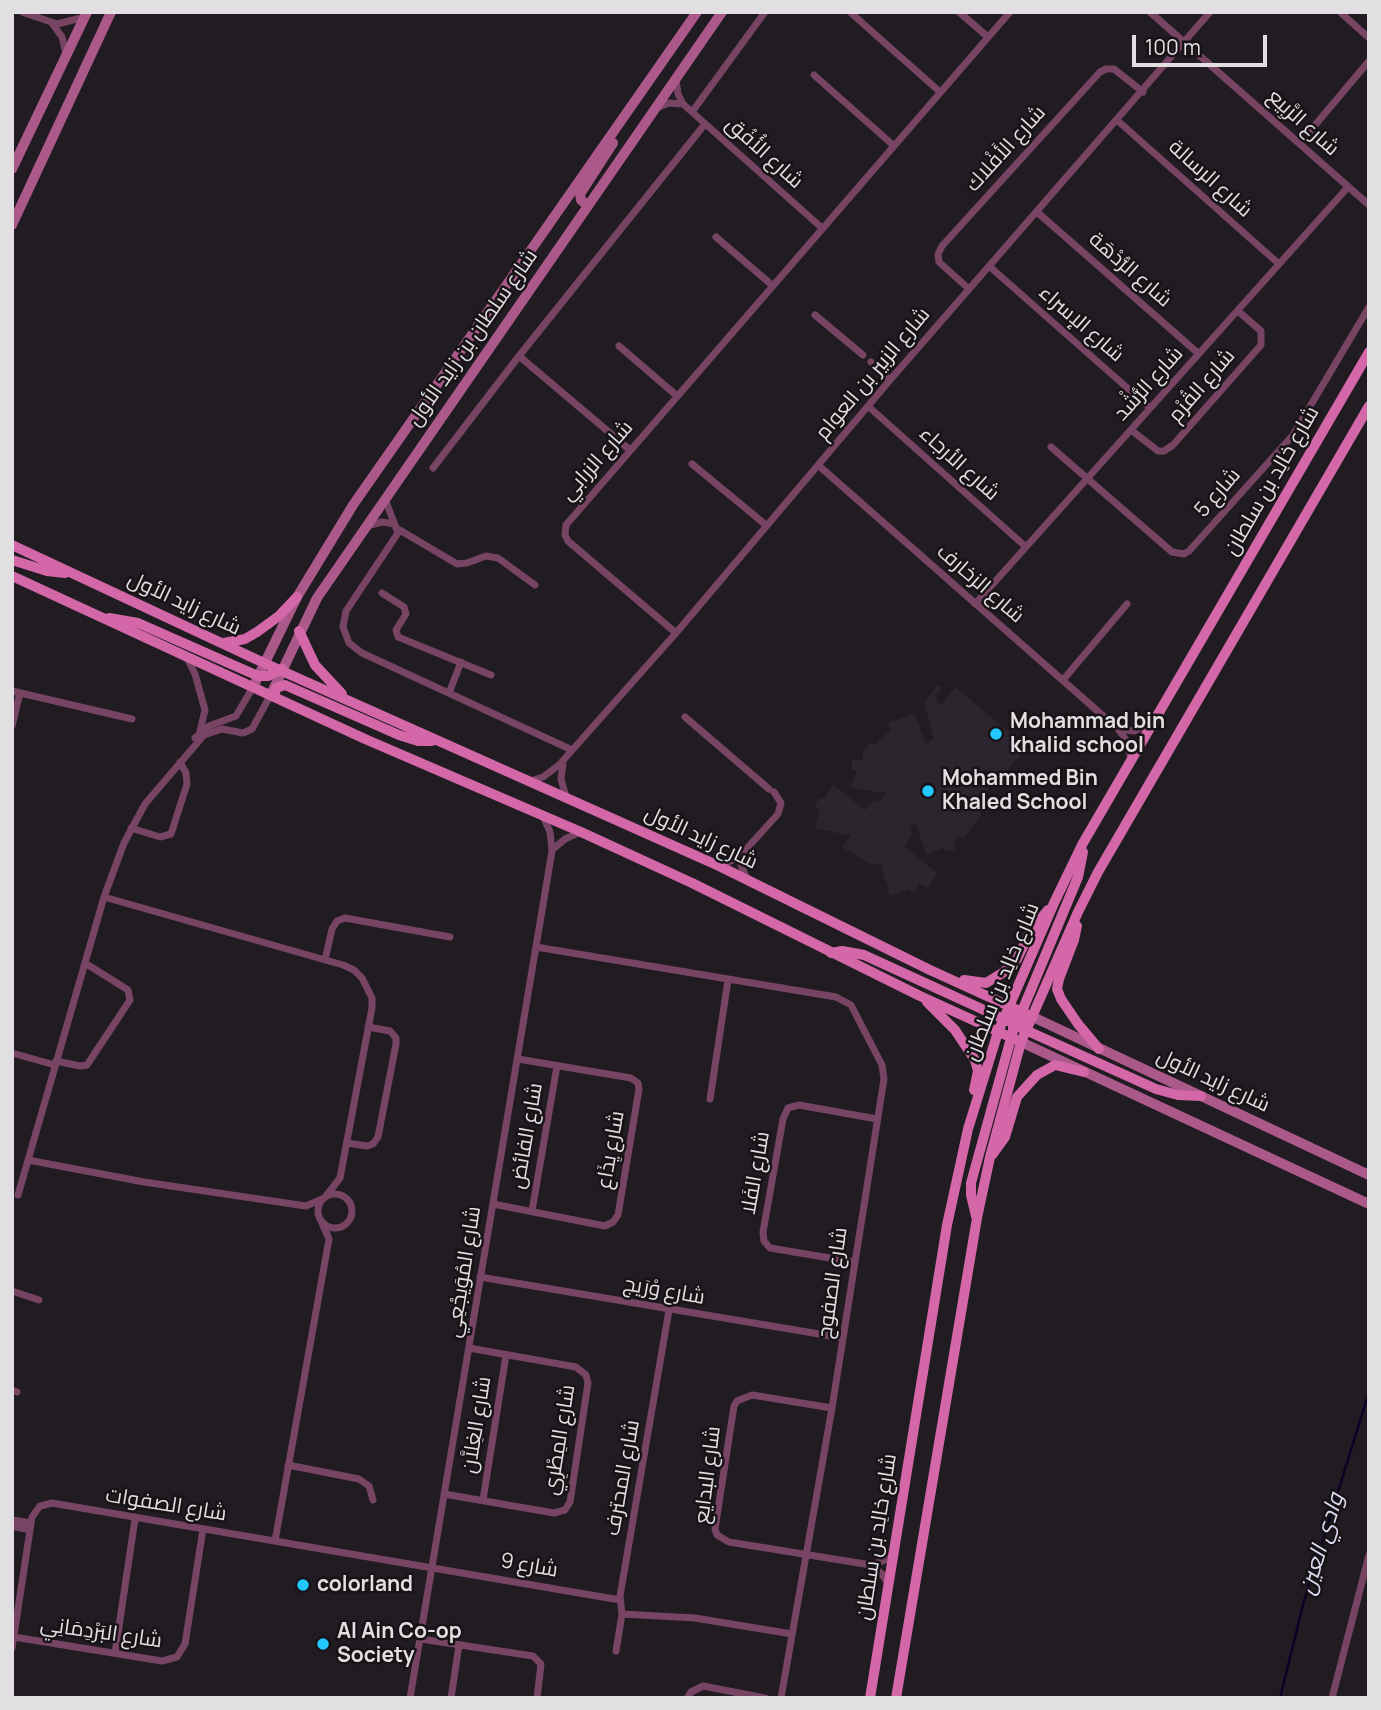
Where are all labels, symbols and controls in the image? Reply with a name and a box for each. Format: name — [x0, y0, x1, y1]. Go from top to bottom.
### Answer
scale bar — [1136, 21, 1271, 65]
text: 100 m — [1145, 33, 1201, 61]
street label: شارع الرَّبِيع — [1262, 84, 1344, 162]
street label: شارع الأَفْلاك — [961, 101, 1051, 197]
street label: شارع الأُفُق — [720, 112, 808, 194]
street label: شارع الرسالة — [1163, 135, 1257, 223]
street label: شارع الرُّدْهَة — [1083, 227, 1177, 313]
street label: شارع سلطان بن زايد الأول — [402, 245, 544, 431]
street label: شارع الإسراء — [1033, 280, 1129, 368]
street label: شارع الزبير بن العوام — [810, 303, 936, 445]
street label: شارع الرُّشْد — [1109, 342, 1189, 426]
street label: شارع القُرْم — [1163, 344, 1241, 428]
street label: شارع خالِد بن سلطان — [1219, 402, 1325, 560]
street label: شارع الزرابي — [555, 416, 639, 506]
street label: شارع الأرجاء — [914, 422, 1004, 506]
street label: شارع 5 — [1190, 463, 1246, 523]
street label: شارع الزخارف — [931, 539, 1029, 629]
street label: شارع زايد الأول — [124, 567, 244, 641]
place label: Mohammad bin khalid school — [1010, 709, 1165, 759]
marker: Mohammad bin khalid school — [988, 726, 1004, 742]
place label: Mohammed Bin Khaled School — [942, 766, 1098, 816]
marker: Mohammed Bin Khaled School — [920, 783, 936, 799]
street label: شارع زايد الأول — [641, 801, 761, 875]
street label: شارع خالِد بن سلطان — [959, 899, 1045, 1065]
street label: شارع زايد الأول — [1153, 1044, 1273, 1118]
street label: شارع الفائض — [505, 1081, 549, 1191]
street label: شارع يِذَاع — [592, 1109, 630, 1191]
street label: شارع الفَلا — [736, 1130, 776, 1216]
street label: شارع المُوَيجْعِي — [441, 1204, 487, 1340]
street label: شارع الصفوح — [813, 1226, 853, 1340]
street label: شارع وْرَيج — [621, 1271, 707, 1311]
street label: شارع الغِلاَّن — [457, 1375, 497, 1475]
street label: شارع المِطْرِي — [539, 1383, 581, 1497]
street label: شارع المحترف — [600, 1418, 646, 1538]
street label: شارع البدايع — [690, 1425, 726, 1525]
street label: شارع خالِد بن سلطان — [851, 1452, 903, 1622]
street label: شارع الصفوات — [104, 1483, 228, 1527]
water label: وادي العين — [1293, 1490, 1351, 1598]
street label: شارع 9 — [498, 1549, 560, 1583]
place label: colorland — [317, 1572, 413, 1598]
marker: colorland — [295, 1577, 311, 1593]
street label: شارع البَرْدِمَانِي — [38, 1612, 164, 1654]
place label: Al Ain Co-op Society — [337, 1619, 462, 1669]
marker: Al Ain Co-op Society — [315, 1636, 331, 1652]

